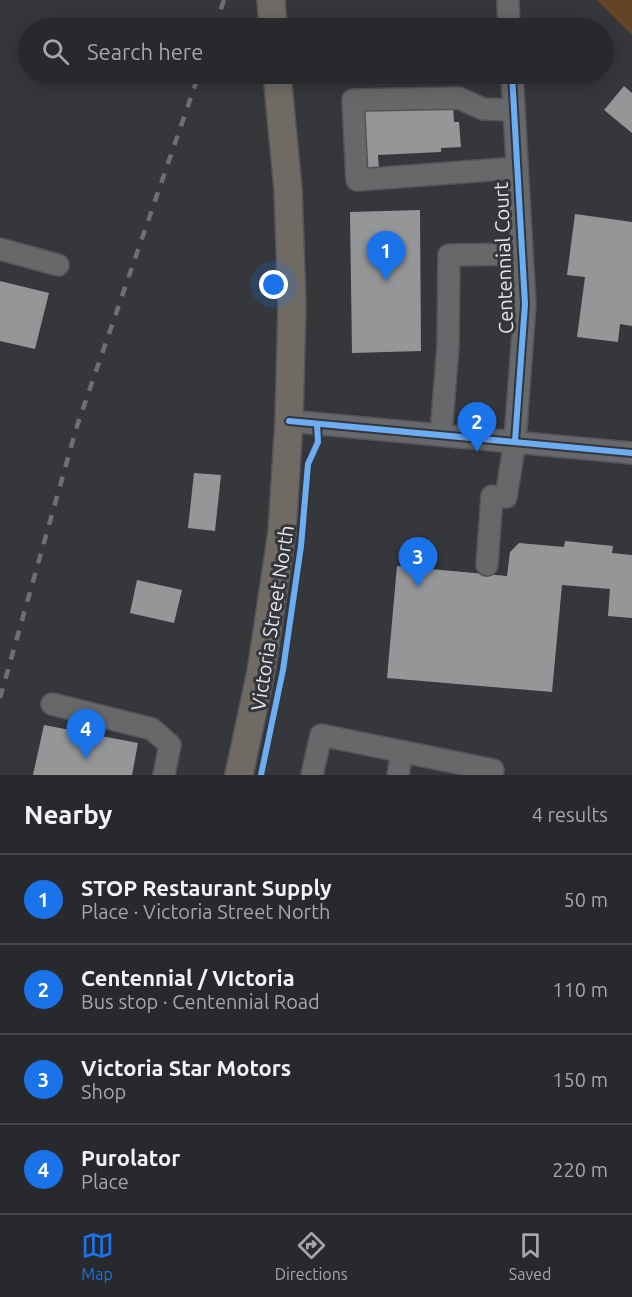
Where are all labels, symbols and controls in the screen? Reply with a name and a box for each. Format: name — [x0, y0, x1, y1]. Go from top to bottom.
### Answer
search box — [18, 18, 614, 84]
icon: search — [39, 35, 72, 68]
text: Search here — [87, 39, 203, 64]
street label: Centennial Court — [489, 181, 517, 334]
pin: 1 — [366, 232, 406, 281]
your location — [259, 270, 288, 299]
pin: 2 — [458, 402, 496, 452]
street label: Victoria Street North — [246, 524, 298, 712]
pin: 3 — [398, 538, 438, 587]
pin: 4 — [66, 710, 106, 759]
text: Nearby — [24, 800, 112, 829]
text: 4 results — [532, 803, 608, 826]
text: STOP Restaurant Supply — [81, 875, 332, 900]
text: 1 — [38, 888, 49, 911]
text: 50 m — [564, 888, 608, 911]
text: Place · Victoria Street North — [81, 900, 330, 923]
text: Centennial / VIctoria — [81, 965, 295, 990]
text: 2 — [38, 978, 49, 1001]
text: 110 m — [552, 978, 608, 1001]
text: Bus stop · Centennial Road — [81, 990, 320, 1013]
text: Victoria Star Motors — [81, 1055, 291, 1080]
text: 3 — [38, 1068, 49, 1091]
text: 150 m — [552, 1068, 608, 1091]
text: Shop — [81, 1080, 126, 1103]
text: Purolator — [81, 1145, 180, 1170]
text: 4 — [38, 1158, 49, 1181]
text: 220 m — [552, 1158, 608, 1181]
text: Place — [81, 1170, 129, 1193]
tab: Map — [81, 1229, 114, 1283]
tab: Directions — [275, 1229, 348, 1283]
tab: Saved — [509, 1229, 551, 1283]

